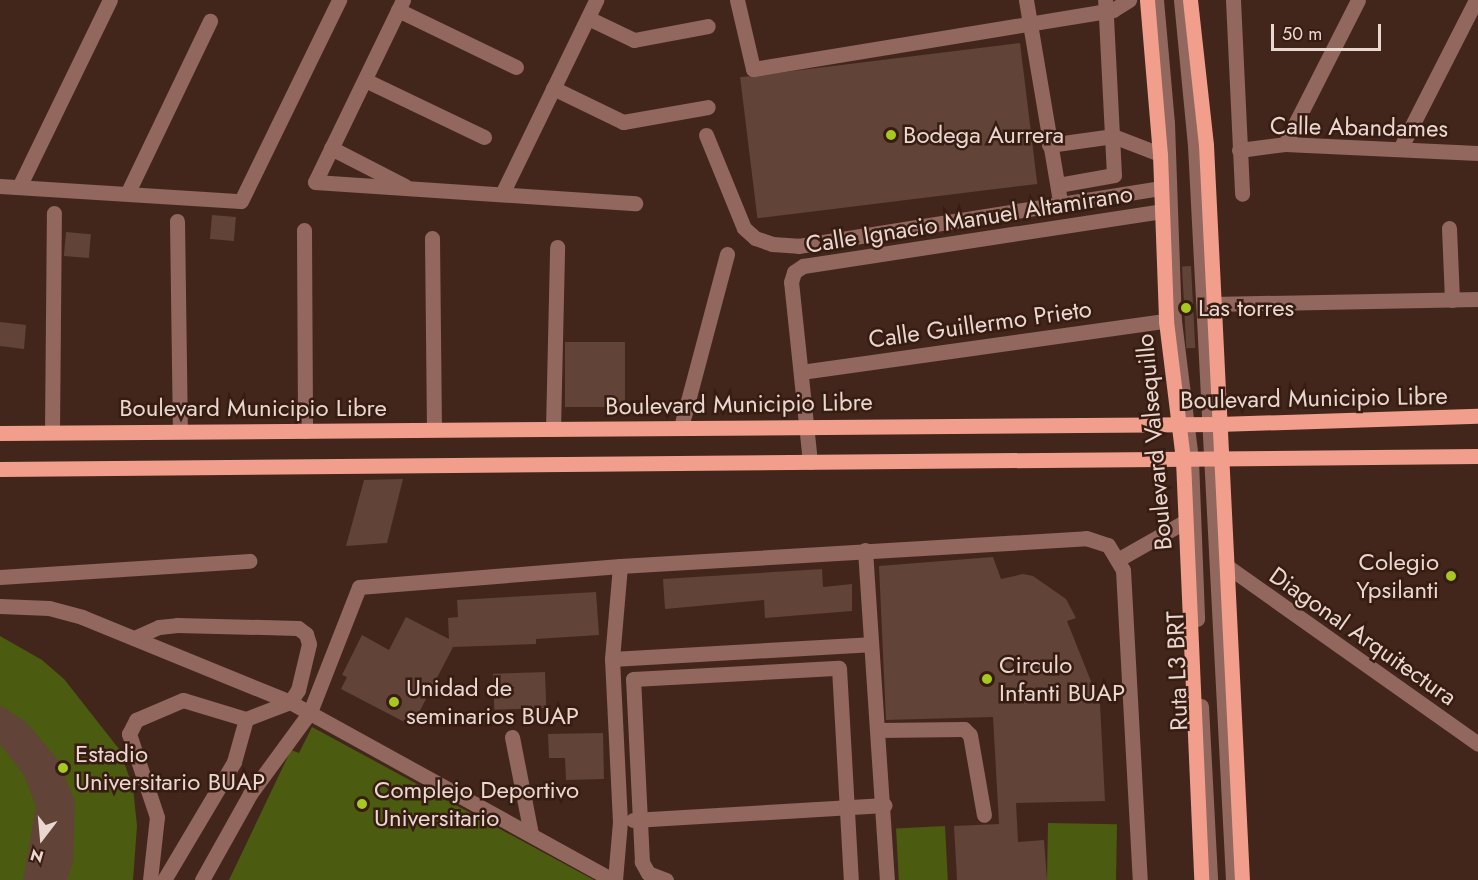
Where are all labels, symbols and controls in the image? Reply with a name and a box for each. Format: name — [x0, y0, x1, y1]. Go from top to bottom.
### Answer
scale bar — [1274, 12, 1384, 50]
text: 50 m — [1282, 21, 1322, 47]
street label: Calle Abandames — [1270, 111, 1448, 143]
place label: Bodega Aurrera — [903, 121, 1064, 149]
marker: Bodega Aurrera — [884, 128, 898, 142]
street label: Calle Ignacio Manuel Altamirano — [803, 179, 1135, 259]
street label: Calle Guillermo Prieto — [867, 294, 1093, 354]
place label: Las torres — [1198, 294, 1294, 322]
marker: Las torres — [1179, 301, 1193, 315]
street label: Boulevard Valsequillo — [1130, 333, 1178, 551]
street label: Boulevard Municipio Libre — [1180, 381, 1448, 415]
street label: Boulevard Municipio Libre — [605, 387, 873, 421]
street label: Boulevard Municipio Libre — [119, 394, 387, 422]
place label: Colegio Ypsilanti — [1356, 548, 1439, 604]
street label: Diagonal Arquitectura — [1264, 561, 1462, 711]
marker: Colegio Ypsilanti — [1444, 569, 1458, 583]
street label: Ruta L3 BRT — [1161, 611, 1193, 731]
place label: Circulo Infanti BUAP — [999, 651, 1125, 707]
marker: Circulo Infanti BUAP — [980, 672, 994, 686]
place label: Unidad de seminarios BUAP — [406, 674, 579, 730]
marker: Unidad de seminarios BUAP — [387, 695, 401, 709]
place label: Estadio Universitario BUAP — [75, 740, 265, 796]
marker: Estadio Universitario BUAP — [56, 761, 70, 775]
place label: Complejo Deportivo Universitario — [374, 776, 579, 832]
marker: Complejo Deportivo Universitario — [355, 797, 369, 811]
north arrow — [12, 808, 72, 868]
text: N — [28, 843, 46, 869]

